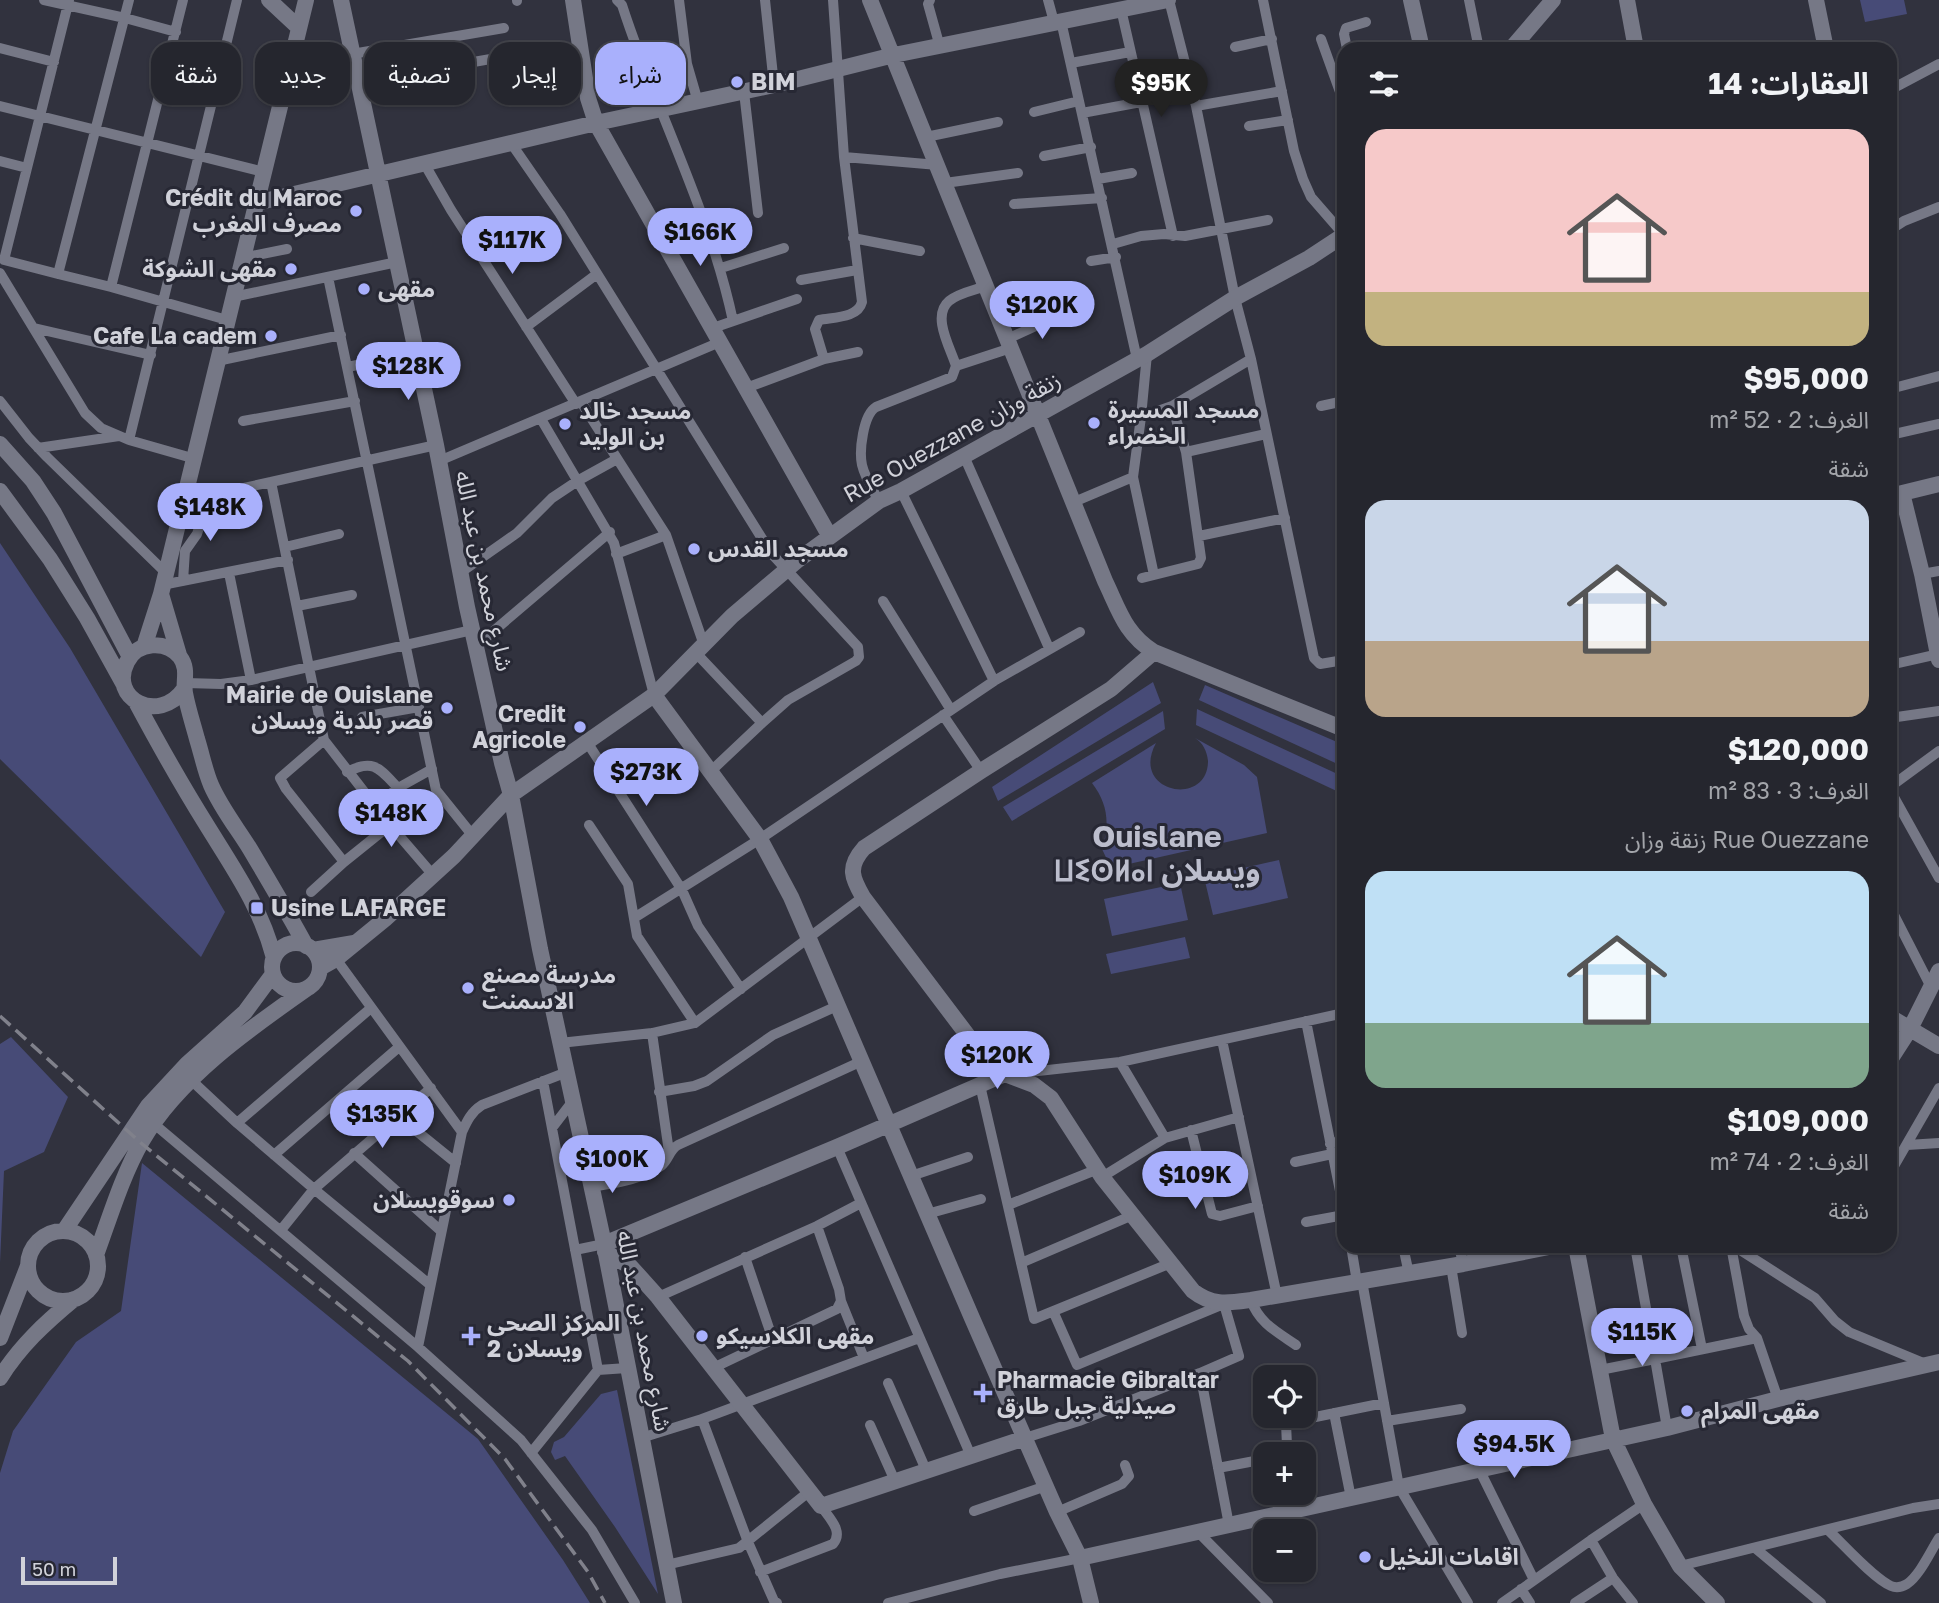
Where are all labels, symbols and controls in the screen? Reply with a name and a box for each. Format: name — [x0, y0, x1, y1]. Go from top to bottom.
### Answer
chip: شقة — [151, 42, 241, 105]
chip: جديد — [255, 42, 350, 105]
chip: تصفية — [364, 42, 475, 105]
chip: إيجار — [489, 42, 581, 105]
chip: شراء — [595, 42, 686, 105]
pin: $95K — [1120, 60, 1202, 119]
icon: filters — [1365, 65, 1403, 103]
text: العقارات: 14 — [1708, 65, 1869, 101]
place label: BIM — [751, 67, 796, 95]
text: $95K — [1131, 68, 1191, 96]
marker: BIM — [729, 74, 745, 90]
icon: home — [1554, 175, 1680, 301]
place label: Crédit du Maroc مصرف المغرب — [165, 183, 342, 238]
marker: Crédit du Maroc مصرف المغرب — [348, 203, 364, 219]
pin: $166K — [651, 208, 749, 268]
pin: $117K — [463, 216, 561, 276]
text: $166K — [663, 217, 737, 245]
text: $117K — [478, 225, 546, 253]
place label: مقهى الشوكة — [142, 254, 277, 283]
marker: مقهى الشوكة — [283, 261, 299, 277]
place label: مقهى — [378, 274, 435, 303]
marker: مقهى — [356, 281, 372, 297]
pin: $120K — [993, 282, 1091, 341]
text: $120K — [1006, 290, 1078, 318]
place label: Cafe La cadem — [93, 321, 257, 349]
marker: Cafe La cadem — [263, 328, 279, 344]
pin: $128K — [359, 342, 457, 402]
text: $128K — [372, 351, 444, 379]
text: $95,000 — [1743, 360, 1869, 396]
street label: Rue Ouezzane زنقة وزان — [838, 365, 1066, 508]
place label: مسجد المسيرة الخضراء — [1108, 395, 1259, 450]
place label: مسجد خالد بن الوليد — [579, 396, 692, 451]
text: الغرف: 2 · 52 m² — [1709, 405, 1869, 433]
marker: مسجد المسيرة الخضراء — [1086, 415, 1102, 431]
marker: مسجد خالد بن الوليد — [557, 416, 573, 432]
text: شقة — [1828, 454, 1869, 482]
street label: شارع محمد بن عبد الله — [446, 468, 520, 674]
pin: $148K — [161, 484, 259, 543]
text: $148K — [173, 492, 247, 520]
place label: مسجد القدس — [708, 534, 849, 563]
marker: مسجد القدس — [686, 541, 702, 557]
icon: home — [1554, 546, 1680, 672]
place label: Mairie de Ouislane قصر بلدية ويسلان — [226, 680, 433, 735]
place label: Credit Agricole — [472, 699, 566, 753]
marker: Mairie de Ouislane قصر بلدية ويسلان — [439, 700, 455, 716]
marker: Credit Agricole — [572, 719, 588, 735]
text: $120,000 — [1728, 731, 1869, 767]
pin: $273K — [597, 748, 695, 808]
text: $273K — [610, 757, 682, 785]
text: الغرف: 3 · 83 m² — [1708, 776, 1869, 804]
pin: $148K — [342, 790, 440, 849]
text: $148K — [354, 798, 428, 826]
district label: Ouislane ⵡⵉⵙⵍⴰⵏ ويسلان — [1054, 818, 1260, 888]
text: Rue Ouezzane زنقة وزان — [1625, 825, 1869, 853]
place label: Usine LAFARGE — [271, 893, 446, 921]
marker: Usine LAFARGE — [249, 900, 265, 916]
icon: home — [1554, 917, 1680, 1043]
place label: مدرسة مصنع الاسمنت — [482, 960, 616, 1014]
marker: مدرسة مصنع الاسمنت — [460, 980, 476, 996]
pin: $120K — [948, 1032, 1046, 1091]
text: $120K — [961, 1040, 1033, 1068]
pin: $135K — [333, 1090, 431, 1150]
text: $135K — [346, 1099, 418, 1127]
text: $109,000 — [1727, 1102, 1869, 1138]
pin: $100K — [563, 1136, 661, 1195]
text: $100K — [575, 1144, 649, 1172]
text: الغرف: 2 · 74 m² — [1710, 1147, 1869, 1175]
pin: $109K — [1146, 1152, 1244, 1211]
text: $109K — [1158, 1160, 1232, 1188]
place label: سوقويسلان — [373, 1185, 495, 1213]
marker: سوقويسلان — [501, 1192, 517, 1208]
text: شقة — [1828, 1196, 1869, 1224]
street label: شارع محمد بن عبد الله — [608, 1228, 678, 1435]
place label: المركز الصحي ويسلان 2 — [487, 1308, 620, 1362]
pin: $115K — [1593, 1308, 1691, 1368]
text: $115K — [1607, 1317, 1677, 1345]
place label: مقهى الكلاسيكو — [716, 1321, 874, 1350]
marker: المركز الصحي ويسلان 2 — [461, 1326, 481, 1346]
marker: مقهى الكلاسيكو — [694, 1328, 710, 1344]
place label: Pharmacie Gibraltar صيدلية جبل طارق — [997, 1365, 1219, 1420]
map controls — [1253, 1365, 1316, 1582]
button: locate — [1253, 1365, 1316, 1428]
marker: Pharmacie Gibraltar صيدلية جبل طارق — [975, 1385, 991, 1401]
place label: مقهى المرام — [1701, 1396, 1820, 1429]
marker: مقهى المرام — [1679, 1403, 1695, 1419]
pin: $94.5K — [1457, 1420, 1571, 1480]
text: $94.5K — [1473, 1429, 1555, 1457]
button: + — [1253, 1442, 1316, 1505]
button: − — [1253, 1519, 1316, 1582]
place label: اقامات النخيل — [1379, 1542, 1519, 1571]
marker: اقامات النخيل — [1357, 1549, 1373, 1565]
scale bar — [21, 1554, 117, 1586]
text: 50 m — [32, 1557, 76, 1580]

